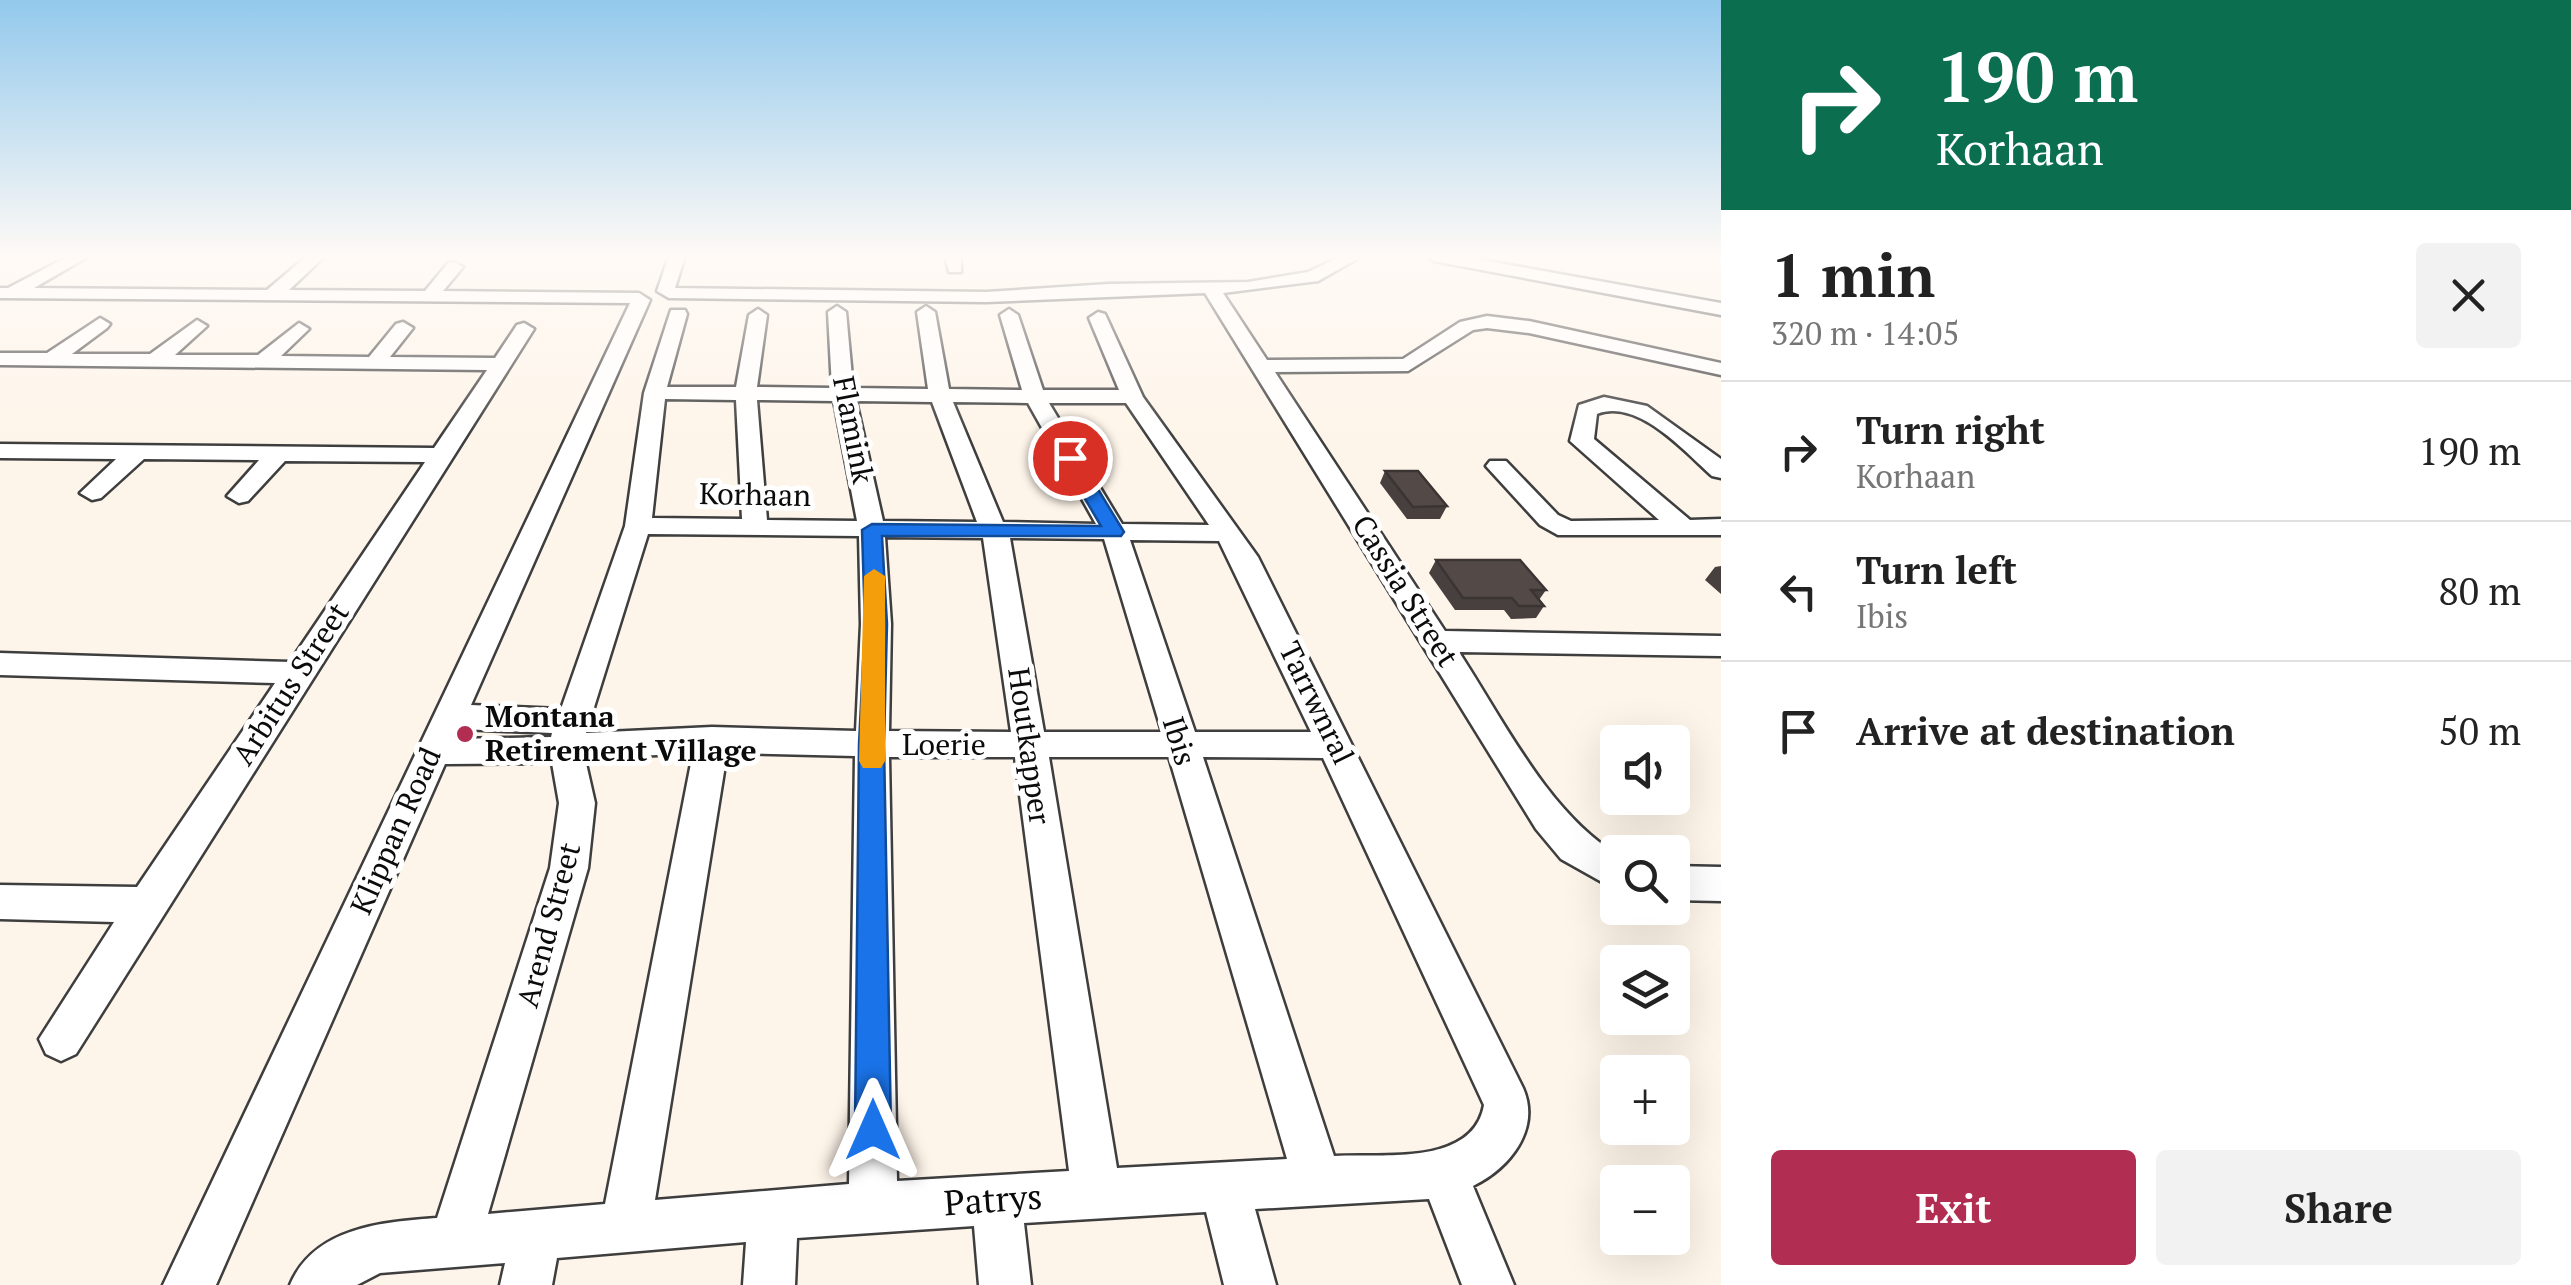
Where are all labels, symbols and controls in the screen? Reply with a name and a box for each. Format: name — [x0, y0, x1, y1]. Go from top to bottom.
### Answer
text: 190 m — [1936, 29, 2138, 122]
icon: right — [1771, 40, 1901, 170]
text: Korhaan — [1936, 118, 2104, 178]
text: 1 min — [1771, 235, 1935, 314]
button: close — [2416, 243, 2521, 348]
text: 320 m · 14:05 — [1771, 312, 1959, 354]
street label: Flamink — [824, 373, 884, 487]
text: Turn right — [1856, 405, 2045, 455]
pin — [1028, 416, 1113, 501]
icon: right — [1771, 424, 1826, 479]
text: 190 m — [2418, 426, 2521, 476]
icon: arrive — [1043, 431, 1098, 486]
text: Korhaan — [1856, 455, 1975, 497]
street label: Korhaan — [699, 473, 811, 515]
street label: Cassia Street — [1343, 507, 1468, 674]
text: Turn left — [1856, 545, 2017, 595]
icon: left — [1771, 564, 1826, 619]
text: 80 m — [2438, 566, 2521, 616]
street label: Arbitus Street — [223, 595, 358, 772]
text: Ibis — [1856, 595, 1908, 637]
street label: Tarrwnral — [1270, 635, 1364, 770]
street label: Houtkapper — [999, 665, 1061, 827]
place label: Montana Retirement Village — [485, 696, 757, 770]
icon: arrive — [1771, 704, 1826, 759]
text: Arrive at destination — [1856, 706, 2235, 756]
text: 50 m — [2438, 706, 2521, 756]
street label: Ibis — [1154, 711, 1206, 770]
marker: Montana Retirement Village — [454, 723, 476, 745]
street label: Loerie — [902, 724, 986, 764]
map controls — [1600, 725, 1690, 1255]
button: sound — [1600, 725, 1690, 815]
street label: Klippan Road — [340, 741, 450, 920]
button: search — [1600, 835, 1690, 925]
street label: Arend Street — [507, 838, 589, 1011]
button: layers — [1600, 945, 1690, 1035]
button: + — [1600, 1055, 1690, 1145]
position arrow — [821, 1078, 925, 1182]
button: Exit — [1771, 1150, 2136, 1265]
button: Share — [2156, 1150, 2521, 1265]
button: − — [1600, 1165, 1690, 1255]
street label: Patrys — [942, 1173, 1044, 1225]

